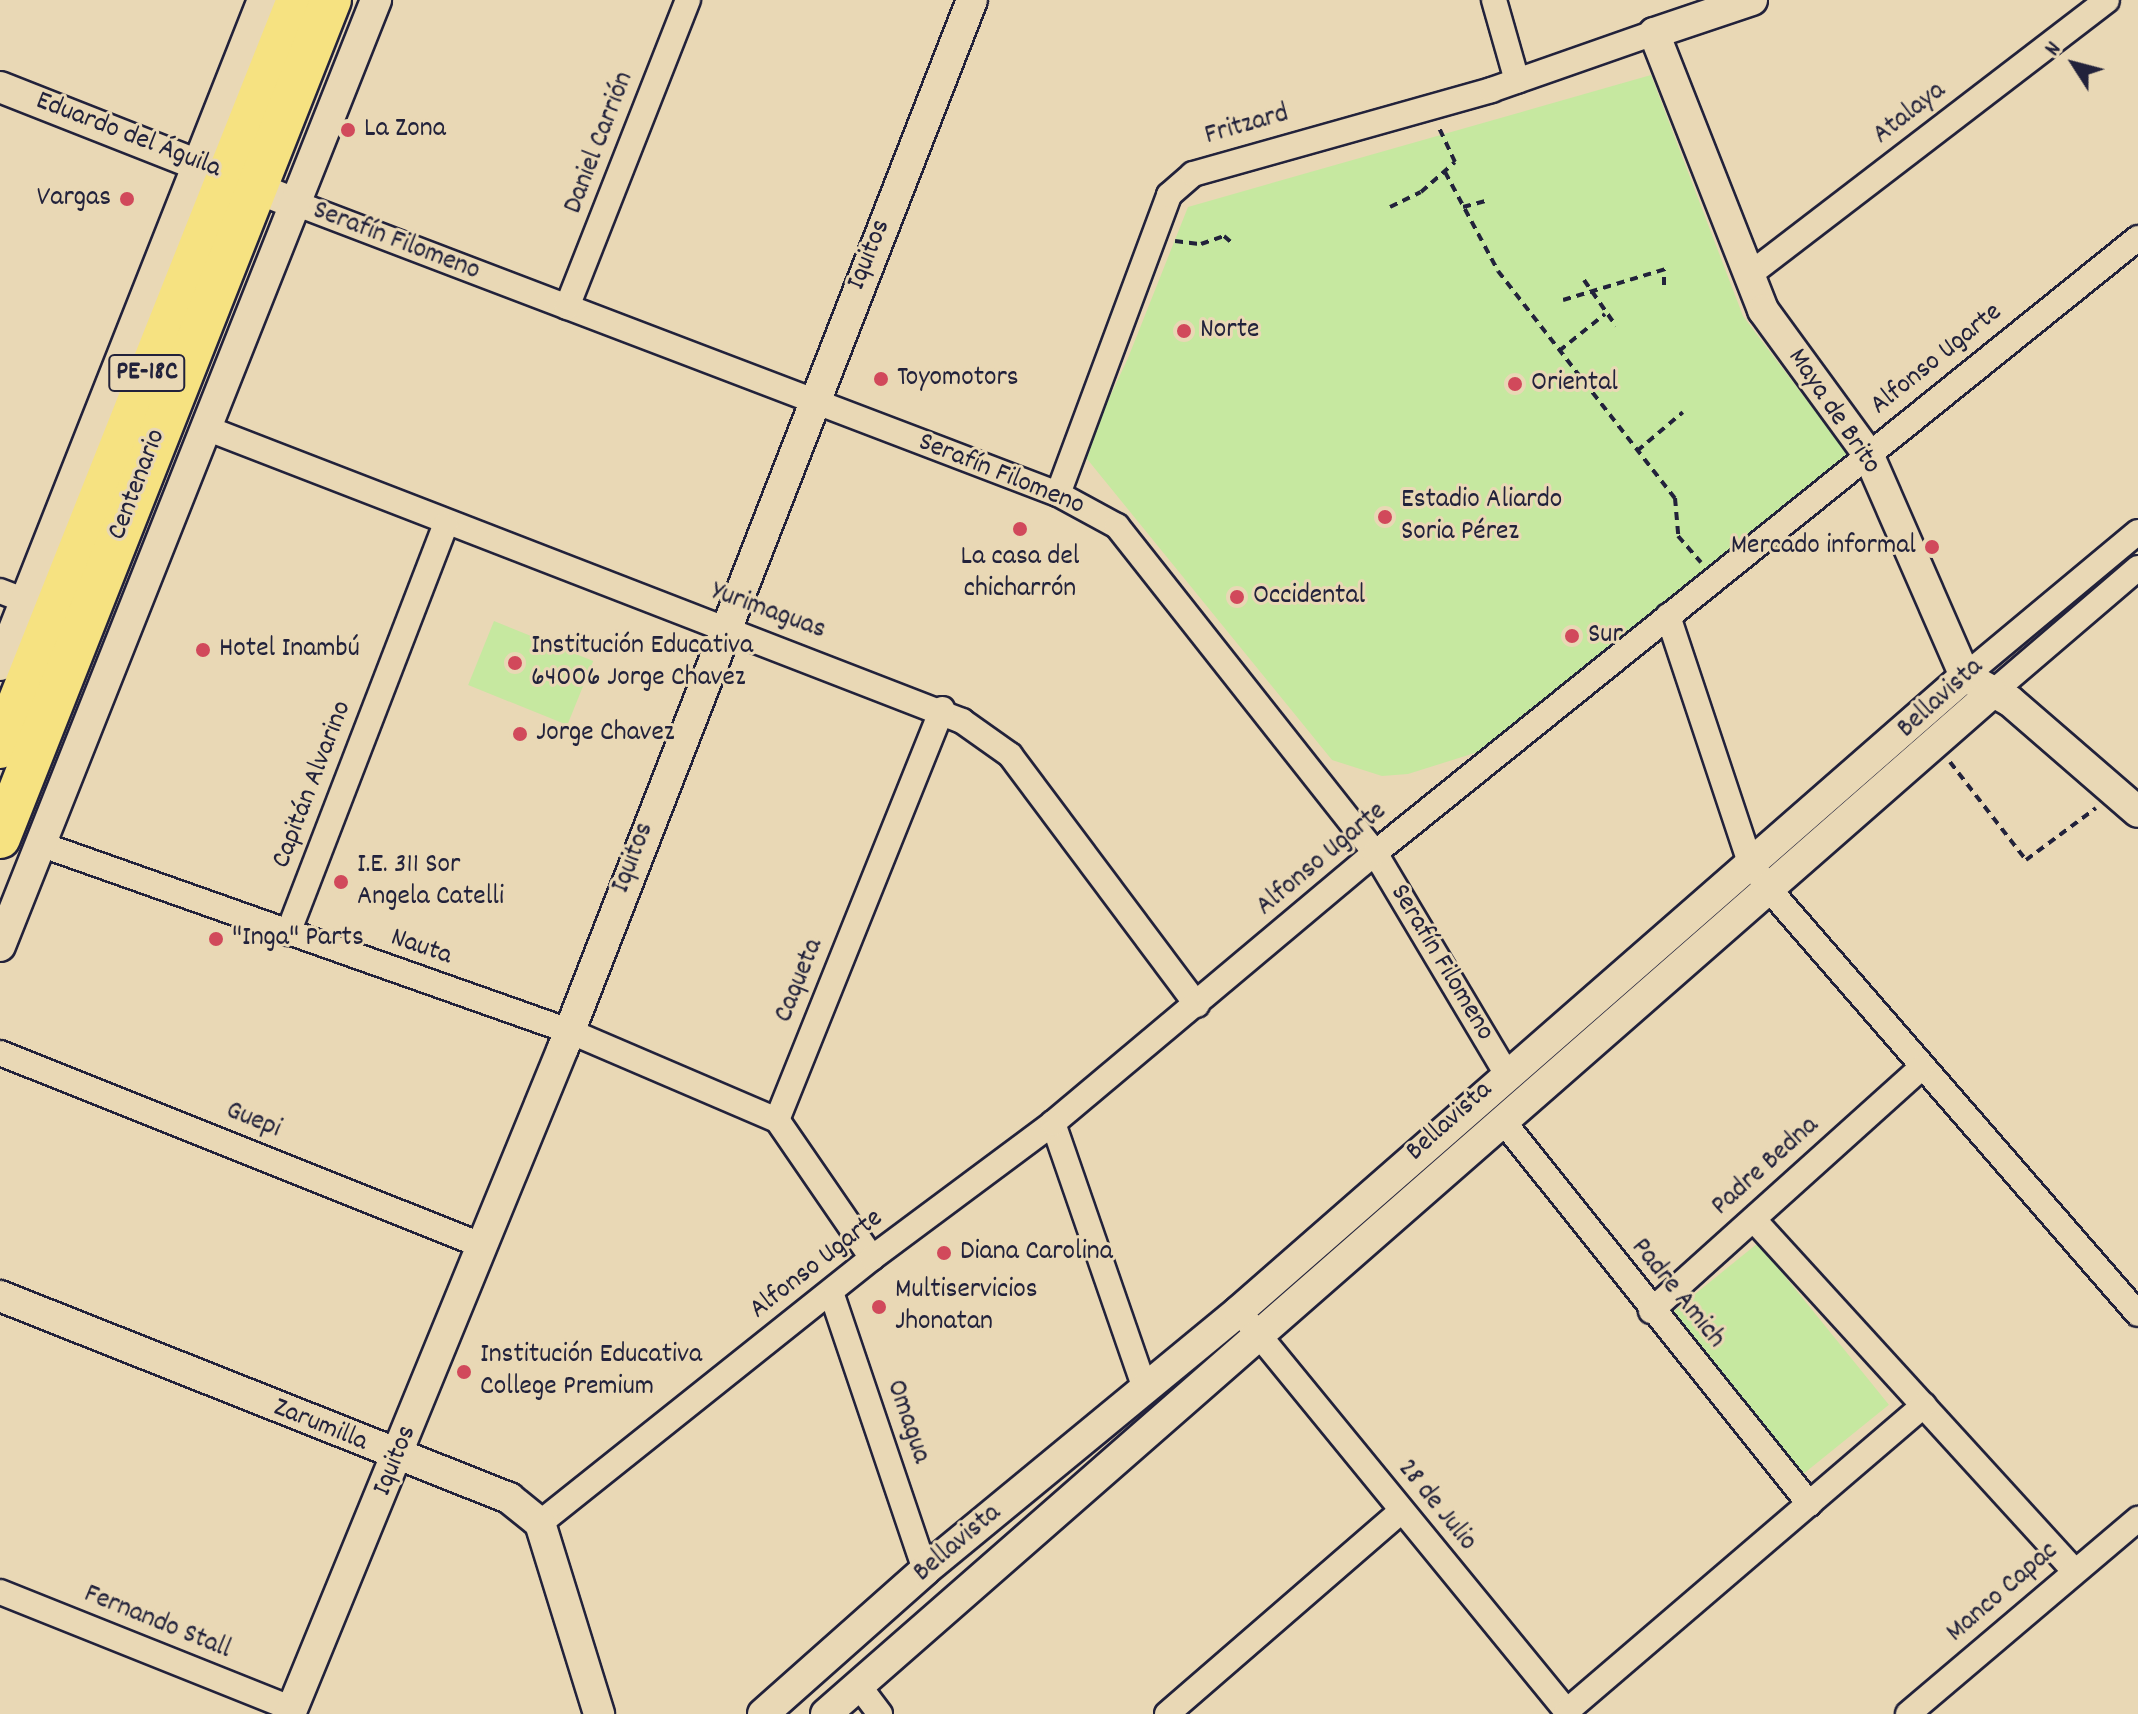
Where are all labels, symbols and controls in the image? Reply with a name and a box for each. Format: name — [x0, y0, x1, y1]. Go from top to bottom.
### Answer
north arrow — [2034, 24, 2114, 104]
text: N — [2038, 36, 2070, 63]
street label: Daniel Carrión — [558, 67, 642, 219]
street label: Atalaya — [1867, 75, 1953, 153]
street label: Eduardo del Águila — [31, 85, 225, 187]
street label: Fritzard — [1201, 98, 1293, 154]
place label: La Zona — [364, 113, 446, 147]
marker: La Zona — [339, 121, 357, 139]
place label: Vargas — [37, 182, 111, 216]
marker: Vargas — [118, 190, 136, 208]
street label: Serafín Filomeno — [308, 195, 484, 289]
street label: Iquitos — [841, 215, 899, 295]
street label: Alfonso Ugarte — [1864, 297, 2010, 423]
place label: Norte — [1200, 314, 1259, 348]
marker: Norte — [1175, 322, 1193, 340]
street label: Maya de Brito — [1779, 343, 1887, 481]
road number: PE-18C — [107, 351, 187, 395]
place label: Toyomotors — [897, 362, 1019, 396]
place label: Oriental — [1531, 367, 1618, 401]
marker: Toyomotors — [872, 370, 890, 388]
marker: Oriental — [1506, 375, 1524, 393]
street label: Centenario — [102, 425, 174, 545]
street label: Serafín Filomeno — [913, 426, 1089, 524]
place label: Estadio Aliardo Soria Pérez — [1401, 484, 1562, 550]
marker: Estadio Aliardo Soria Pérez — [1376, 508, 1394, 526]
marker: La casa del chicharrón — [1011, 520, 1029, 538]
place label: Mercado informal — [1731, 530, 1916, 564]
marker: Mercado informal — [1923, 538, 1941, 556]
place label: La casa del chicharrón — [961, 541, 1079, 607]
street label: Yurimaguas — [706, 576, 830, 648]
place label: Occidental — [1253, 580, 1365, 614]
marker: Occidental — [1228, 588, 1246, 606]
place label: Sur — [1588, 619, 1623, 653]
marker: Sur — [1563, 627, 1581, 645]
place label: Institución Educativa 64006 Jorge Chavez — [531, 630, 753, 696]
place label: Hotel Inambú — [219, 633, 360, 667]
marker: Hotel Inambú — [194, 641, 212, 659]
street label: Bellavista — [1891, 652, 1991, 746]
marker: Institución Educativa 64006 Jorge Chavez — [506, 654, 524, 672]
street label: Capitán Alvarino — [266, 697, 360, 873]
place label: Jorge Chavez — [536, 717, 674, 751]
marker: Jorge Chavez — [511, 725, 529, 743]
street label: Alfonso Ugarte — [1250, 796, 1394, 924]
street label: Iquitos — [605, 818, 663, 898]
place label: I.E. 311 Sor Angela Catelli — [357, 849, 504, 915]
marker: I.E. 311 Sor Angela Catelli — [332, 873, 350, 891]
street label: Serafín Filomeno — [1381, 879, 1501, 1047]
place label: "Inga" Parts — [232, 922, 364, 956]
street label: Nauta — [386, 922, 456, 974]
marker: "Inga" Parts — [207, 930, 225, 948]
street label: Caqueta — [768, 934, 832, 1028]
street label: Bellavista — [1400, 1075, 1500, 1169]
street label: Guepi — [220, 1095, 286, 1147]
street label: Padre Bedna — [1705, 1110, 1827, 1224]
street label: Alfonso Ugarte — [744, 1203, 890, 1327]
street label: Padre Amich — [1622, 1232, 1732, 1356]
place label: Diana Carolina — [960, 1236, 1113, 1270]
marker: Diana Carolina — [935, 1244, 953, 1262]
place label: Multiservicios Jhonatan — [895, 1274, 1038, 1340]
marker: Multiservicios Jhonatan — [870, 1298, 888, 1316]
place label: Institución Educativa College Premium — [480, 1339, 702, 1405]
marker: Institución Educativa College Premium — [455, 1363, 473, 1381]
street label: Omagua — [877, 1376, 937, 1468]
street label: Zarumilla — [268, 1392, 372, 1460]
street label: Iquitos — [367, 1421, 425, 1501]
street label: 28 de Julio — [1389, 1453, 1483, 1559]
street label: Bellavista — [907, 1498, 1009, 1590]
street label: Manco Capac — [1940, 1535, 2066, 1651]
street label: Fernando Stall — [79, 1578, 235, 1668]

